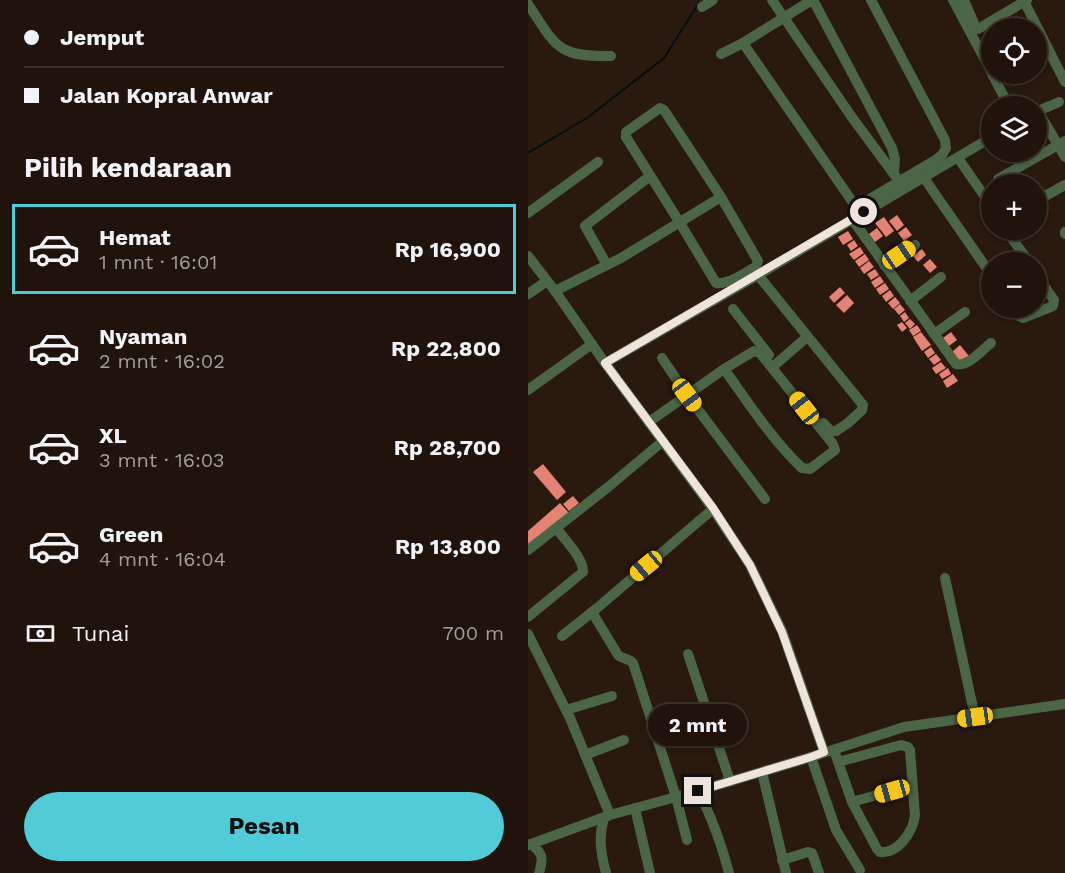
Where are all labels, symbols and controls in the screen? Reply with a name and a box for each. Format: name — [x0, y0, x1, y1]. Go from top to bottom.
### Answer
map controls — [981, 18, 1047, 318]
button: locate — [981, 18, 1047, 84]
text: Jemput — [60, 25, 144, 50]
text: Jalan Kopral Anwar — [60, 83, 273, 108]
button: layers — [981, 96, 1047, 162]
text: Pilih kendaraan — [24, 152, 232, 184]
button: + — [981, 174, 1047, 240]
route start — [850, 198, 877, 225]
icon: car — [27, 222, 81, 276]
text: Hemat — [99, 225, 171, 250]
text: Rp 16,900 — [395, 237, 501, 262]
car — [879, 237, 919, 273]
text: 1 mnt · 16:01 — [99, 250, 217, 274]
button: − — [981, 252, 1047, 318]
icon: car — [27, 321, 81, 375]
text: Nyaman — [99, 324, 187, 349]
text: Rp 22,800 — [391, 336, 501, 361]
text: 2 mnt · 16:02 — [99, 349, 225, 373]
car — [669, 375, 705, 415]
car — [786, 388, 822, 428]
icon: car — [27, 420, 81, 474]
text: XL — [99, 423, 127, 448]
text: Rp 28,700 — [394, 435, 501, 460]
text: 3 mnt · 16:03 — [99, 448, 225, 472]
icon: car — [27, 519, 81, 573]
text: Green — [99, 522, 163, 547]
text: Rp 13,800 — [395, 534, 501, 559]
text: 4 mnt · 16:04 — [99, 547, 226, 571]
car — [626, 548, 666, 584]
icon: cash — [24, 617, 57, 650]
text: Tunai — [72, 621, 129, 646]
text: 700 m — [442, 621, 504, 645]
callout: 2 mnt — [648, 704, 747, 746]
car — [956, 706, 994, 728]
text: 2 mnt — [669, 713, 726, 737]
route end — [684, 777, 711, 804]
car — [872, 777, 912, 805]
button: Pesan — [24, 792, 504, 861]

